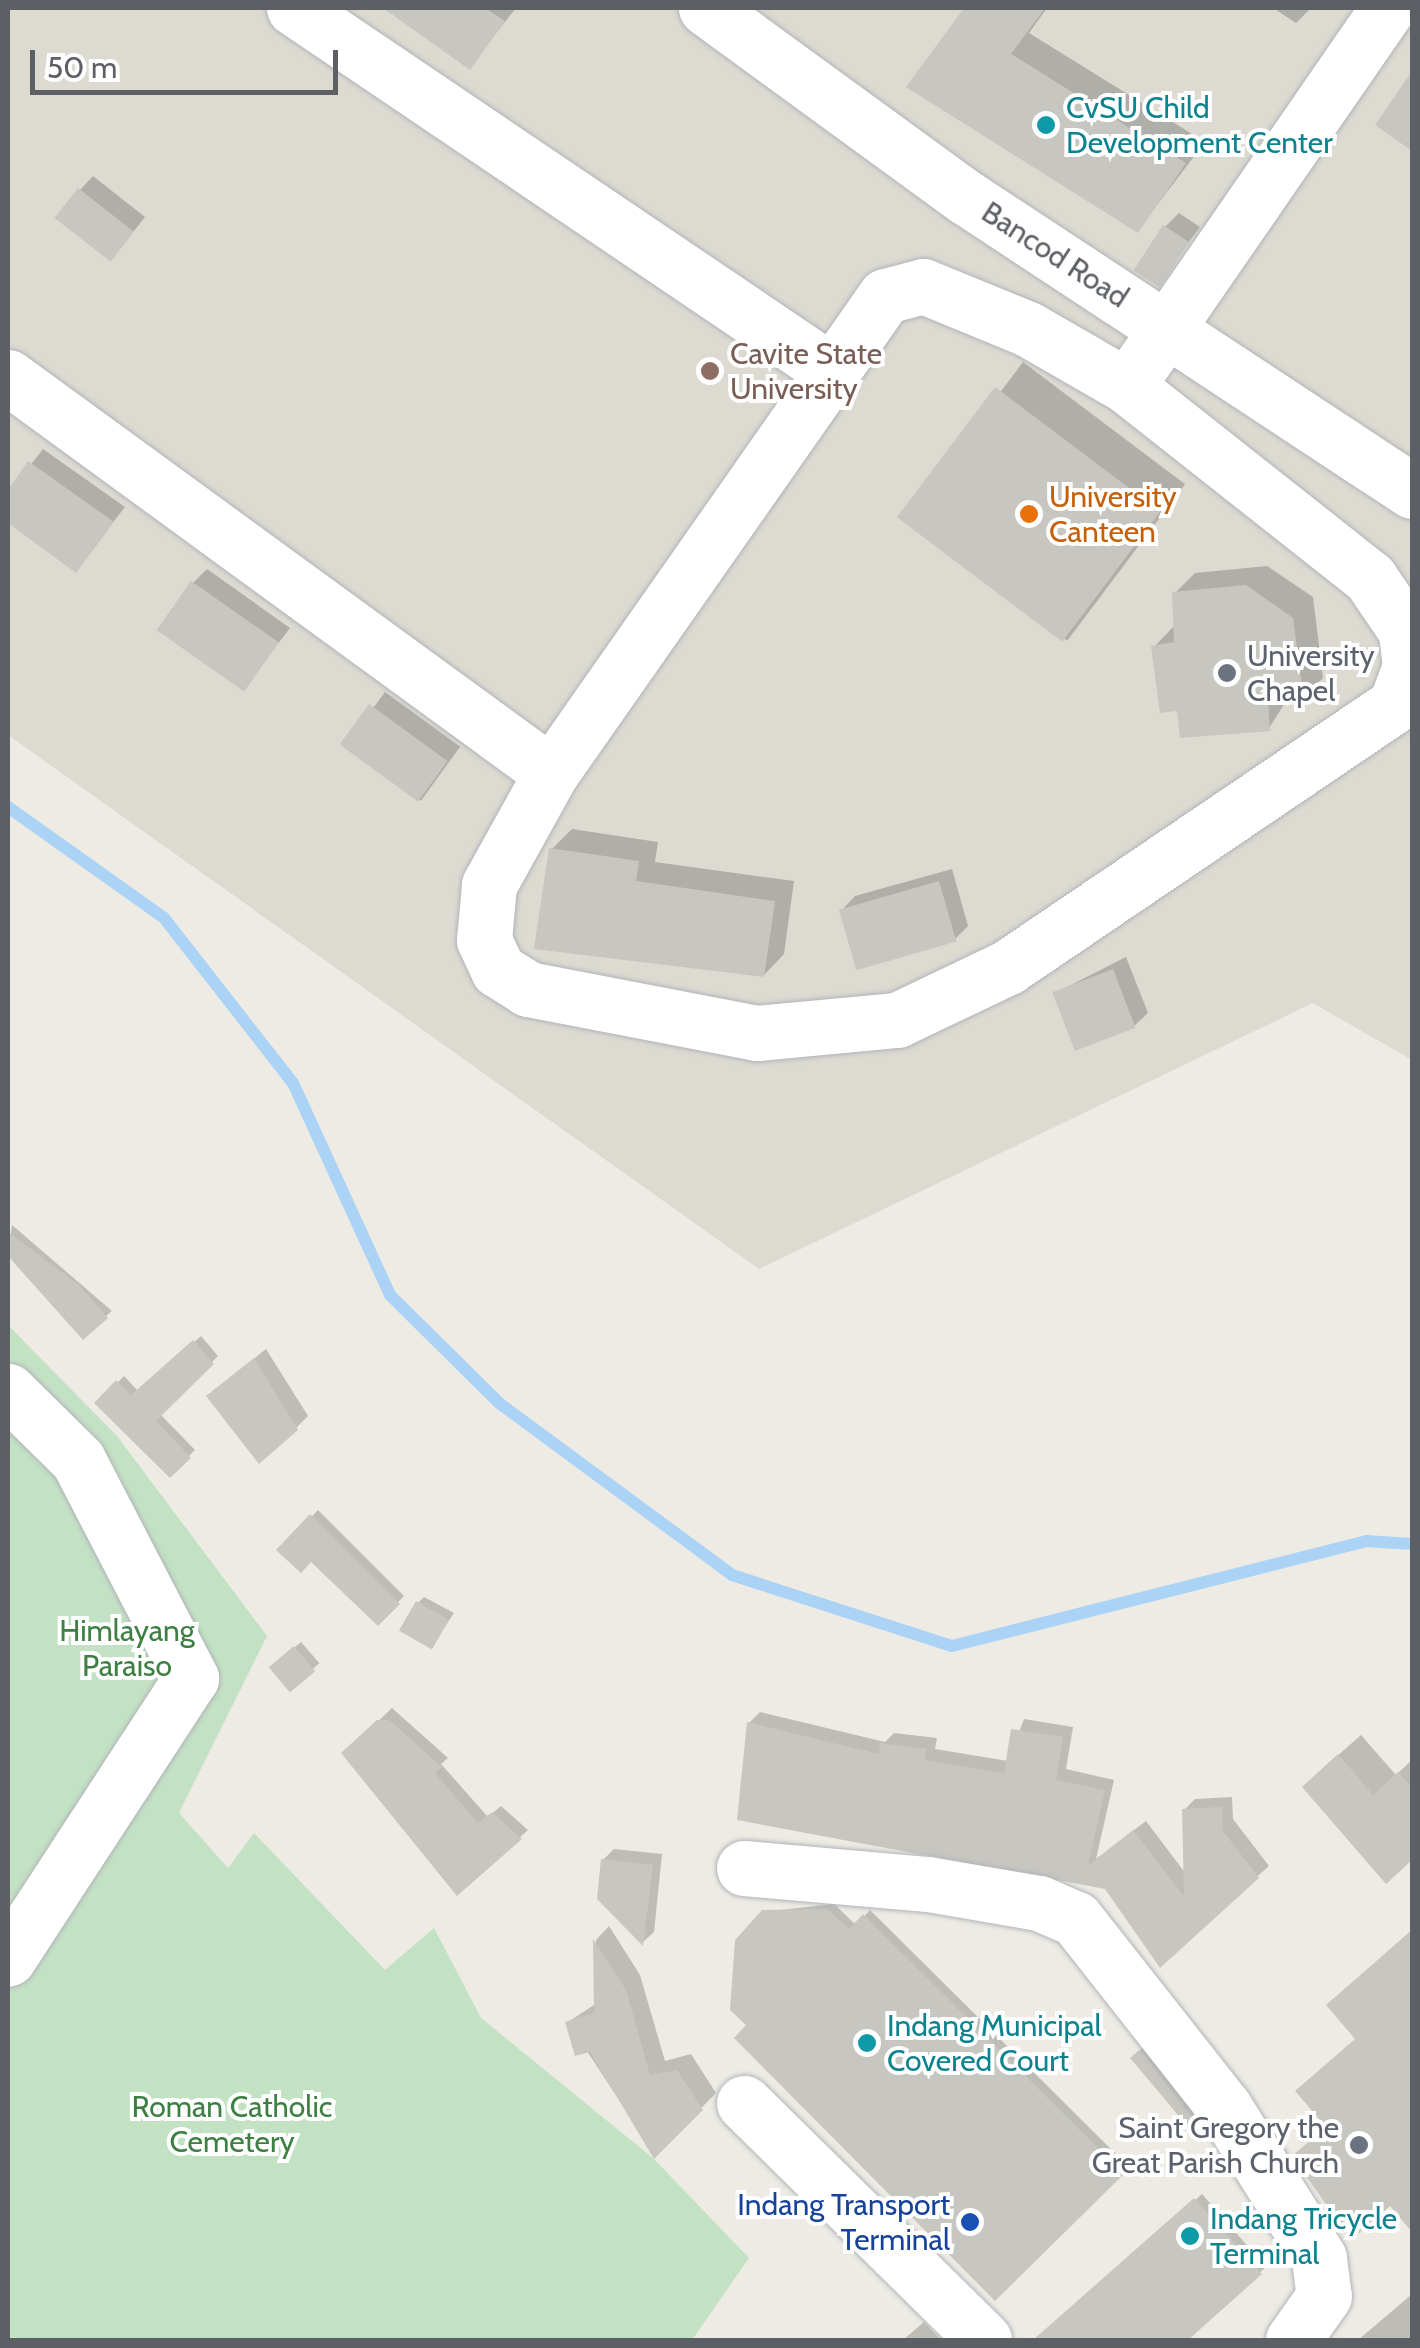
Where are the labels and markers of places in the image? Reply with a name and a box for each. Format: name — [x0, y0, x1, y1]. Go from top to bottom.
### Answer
place label: CvSU Child Development Center — [1066, 90, 1333, 160]
marker: CvSU Child Development Center — [1035, 114, 1057, 136]
place label: Cavite State University — [730, 336, 882, 406]
marker: Cavite State University — [699, 360, 721, 382]
place label: University Canteen — [1049, 479, 1177, 550]
marker: University Canteen — [1018, 503, 1040, 525]
place label: University Chapel — [1247, 638, 1375, 708]
marker: University Chapel — [1216, 662, 1238, 684]
place label: Indang Municipal Covered Court — [887, 2008, 1102, 2078]
marker: Indang Municipal Covered Court — [856, 2032, 878, 2054]
place label: Saint Gregory the Great Parish Church — [1092, 2110, 1339, 2180]
marker: Saint Gregory the Great Parish Church — [1348, 2134, 1370, 2156]
place label: Indang Transport Terminal — [737, 2187, 950, 2258]
place label: Indang Tricycle Terminal — [1210, 2201, 1397, 2272]
marker: Indang Transport Terminal — [959, 2211, 981, 2233]
marker: Indang Tricycle Terminal — [1179, 2225, 1201, 2247]

